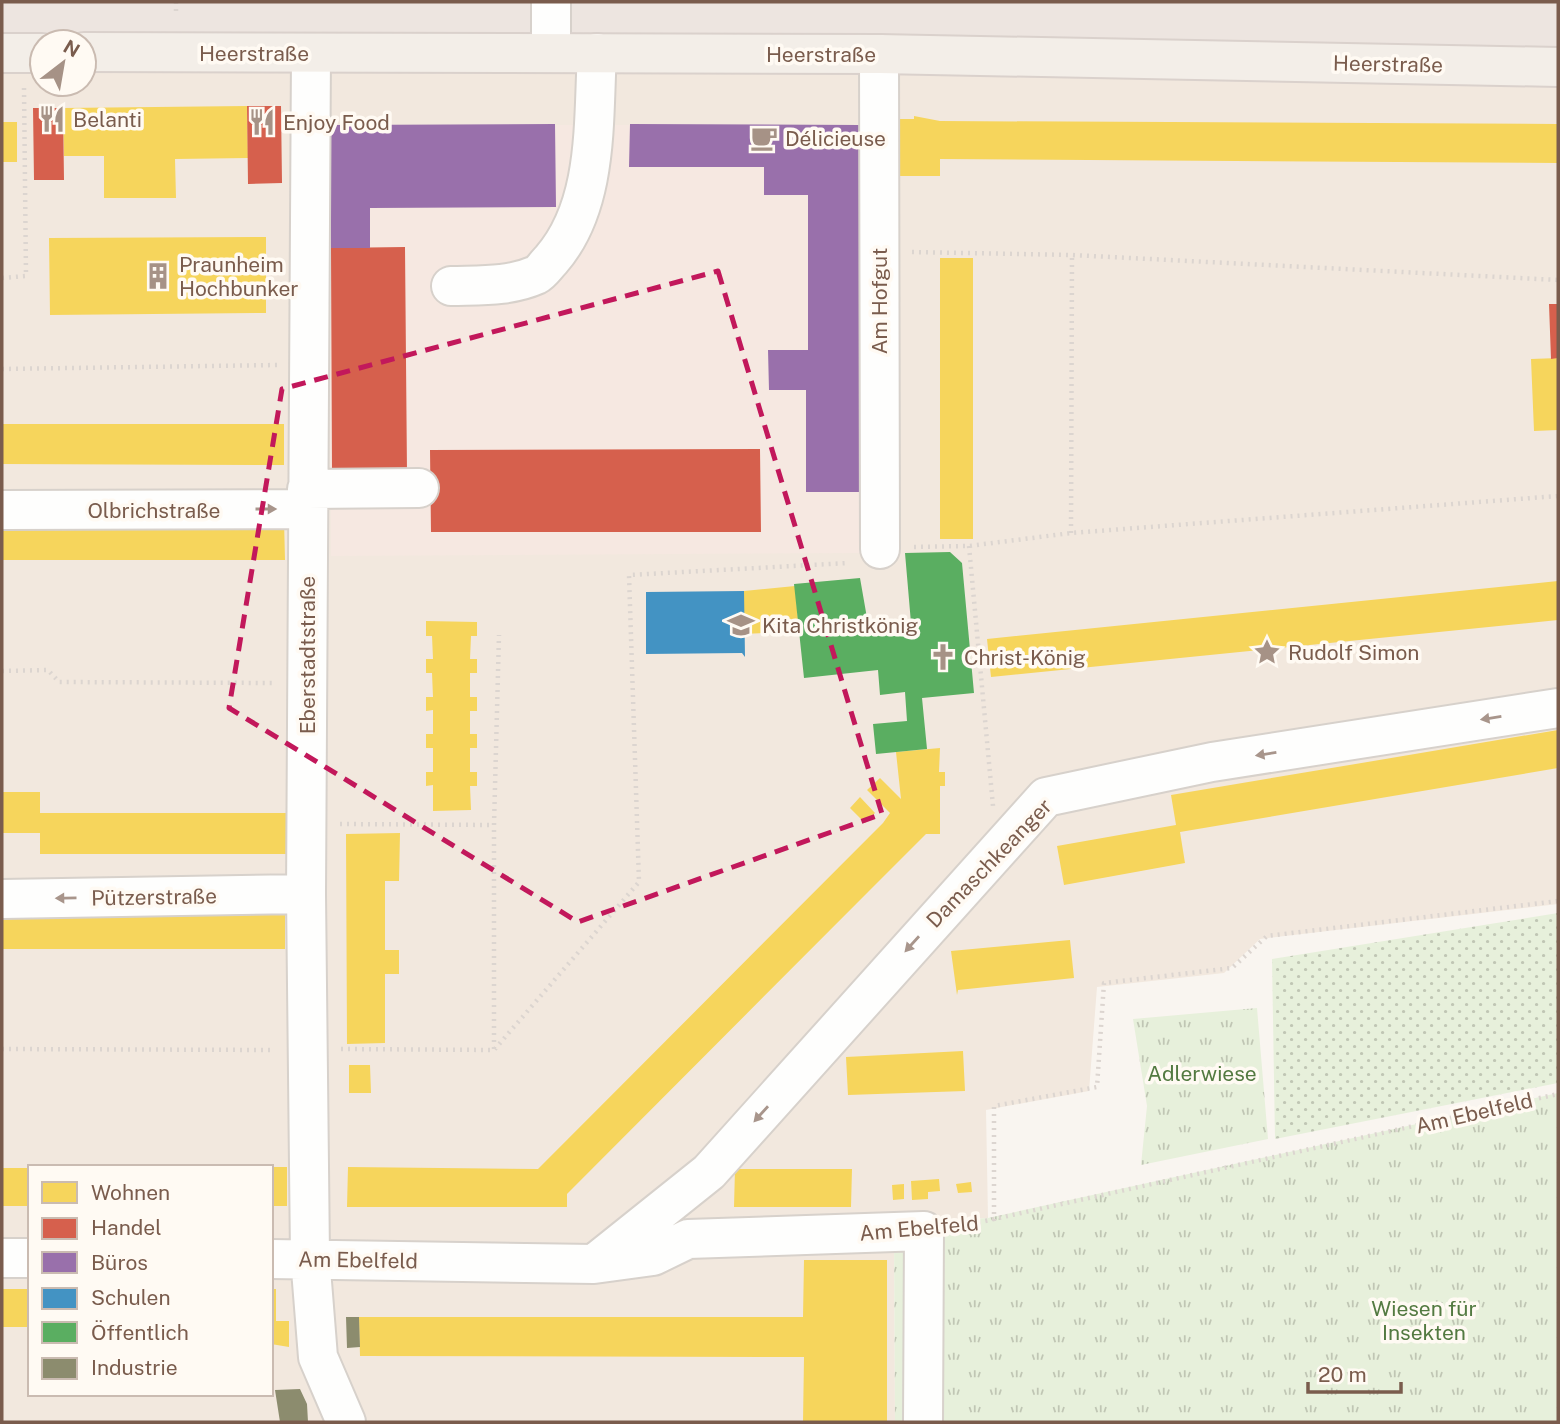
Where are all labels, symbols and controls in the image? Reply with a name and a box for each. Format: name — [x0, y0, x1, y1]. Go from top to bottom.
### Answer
north arrow — [28, 28, 98, 98]
text: N — [60, 35, 84, 62]
street label: Heerstraße — [199, 41, 309, 66]
street label: Heerstraße — [766, 42, 876, 67]
street label: Heerstraße — [1333, 51, 1443, 77]
restaurant icon: Belanti — [37, 104, 67, 134]
place label: Belanti — [73, 107, 142, 132]
restaurant icon: Enjoy Food — [247, 107, 277, 137]
place label: Enjoy Food — [283, 110, 390, 135]
cafe icon: Délicieuse — [749, 123, 779, 153]
place label: Délicieuse — [785, 126, 886, 151]
street label: Am Hofgut — [867, 248, 892, 354]
place label: Praunheim Hochbunker — [179, 252, 299, 301]
building icon: Praunheim Hochbunker — [143, 261, 173, 291]
street label: Olbrichstraße — [87, 498, 221, 523]
one-way arrow — [255, 503, 277, 515]
street label: Eberstadtstraße — [295, 576, 320, 734]
school or university icon: Kita Christkönig — [726, 610, 756, 640]
place label: Kita Christkönig — [762, 613, 918, 638]
place icon: Rudolf Simon — [1252, 637, 1282, 667]
place label: Rudolf Simon — [1288, 640, 1419, 665]
church icon: Christ-König — [928, 642, 958, 672]
place label: Christ-König — [964, 645, 1086, 670]
one-way arrow — [1480, 713, 1502, 724]
one-way arrow — [1255, 749, 1277, 760]
street label: Damaschkeanger — [921, 793, 1057, 933]
street label: Pützerstraße — [91, 883, 217, 911]
one-way arrow — [55, 892, 77, 904]
one-way arrow — [904, 935, 920, 953]
park label: Adlerwiese — [1147, 1061, 1257, 1086]
street label: Am Ebelfeld — [1413, 1087, 1535, 1139]
one-way arrow — [753, 1105, 769, 1123]
legend — [28, 1165, 273, 1396]
text: Wohnen — [91, 1180, 170, 1205]
street label: Am Ebelfeld — [858, 1210, 980, 1246]
text: Handel — [91, 1215, 162, 1240]
street label: Am Ebelfeld — [298, 1246, 418, 1274]
text: Büros — [91, 1250, 148, 1275]
text: Schulen — [91, 1285, 171, 1310]
park label: Wiesen für Insekten — [1371, 1296, 1477, 1345]
text: Öffentlich — [91, 1320, 189, 1345]
scale bar — [1308, 1350, 1401, 1394]
text: Industrie — [91, 1355, 178, 1380]
text: 20 m — [1318, 1362, 1367, 1387]

